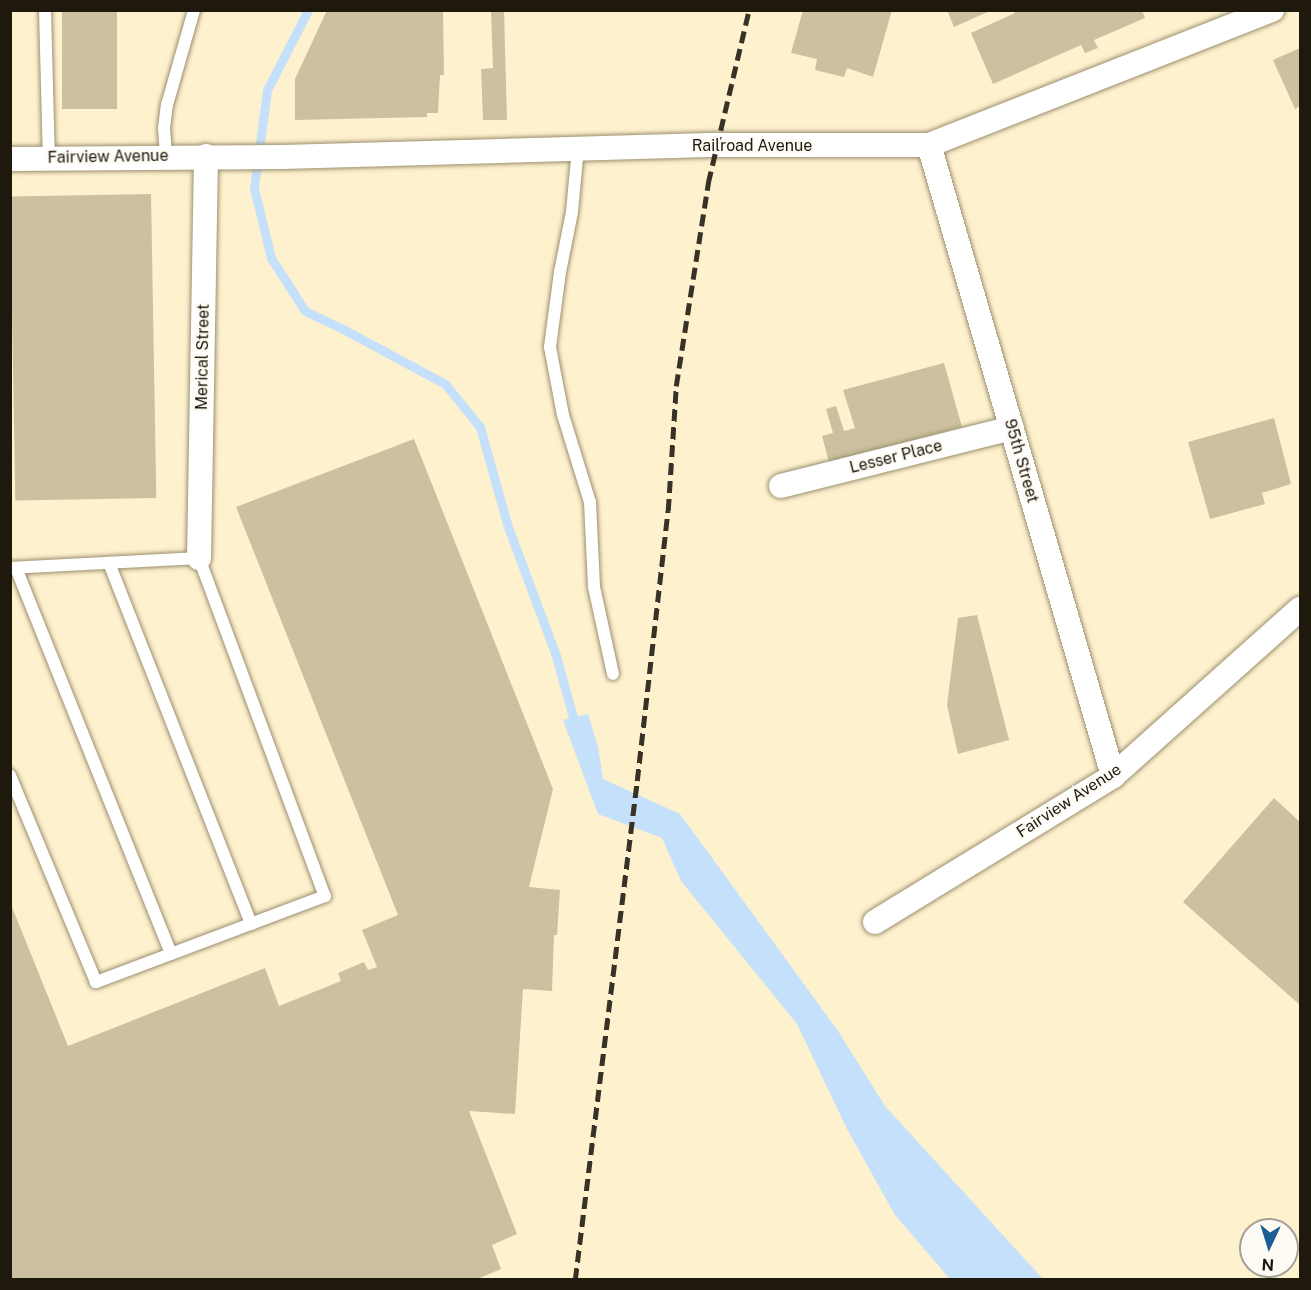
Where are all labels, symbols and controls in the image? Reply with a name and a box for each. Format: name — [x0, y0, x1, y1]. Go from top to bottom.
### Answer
street label: Railroad Avenue — [692, 136, 812, 156]
street label: Fairview Avenue — [47, 146, 169, 168]
street label: Merical Street — [192, 304, 214, 410]
street label: 95th Street — [1000, 417, 1042, 505]
street label: Lesser Place — [848, 436, 944, 478]
street label: Fairview Avenue — [1013, 760, 1125, 842]
north arrow — [1239, 1218, 1299, 1278]
text: N — [1261, 1255, 1275, 1274]

